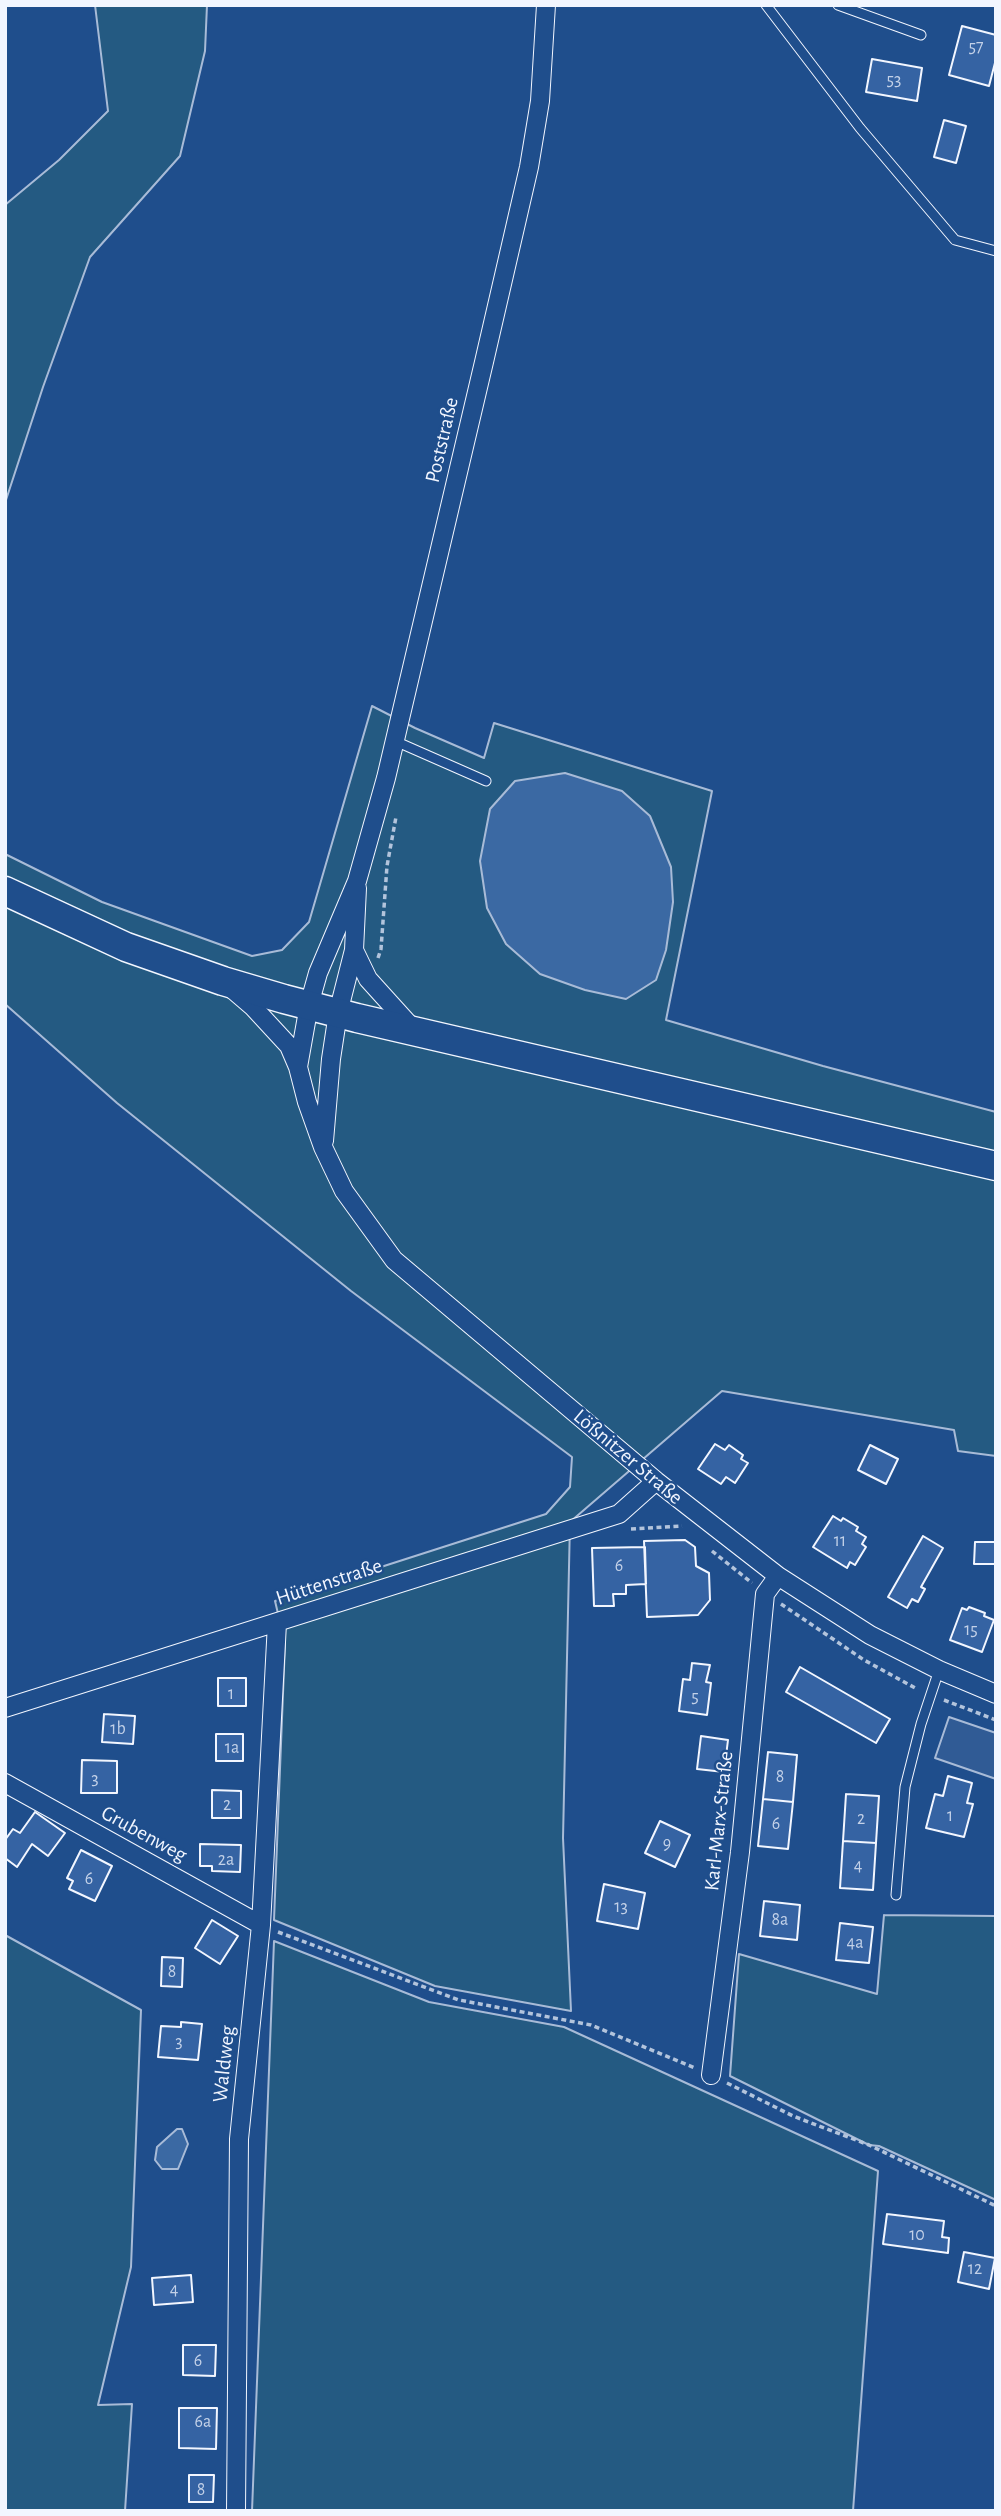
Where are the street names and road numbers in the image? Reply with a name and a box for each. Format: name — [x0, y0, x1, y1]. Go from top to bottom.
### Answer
street label: Poststraße — [420, 395, 464, 485]
street label: Lößnitzer Straße — [568, 1404, 688, 1510]
street label: Hüttenstraße — [273, 1553, 385, 1611]
street label: Karl-Marx-Straße — [699, 1750, 739, 1892]
street label: Grubenweg — [97, 1800, 191, 1868]
street label: Waldweg — [207, 2024, 241, 2104]

